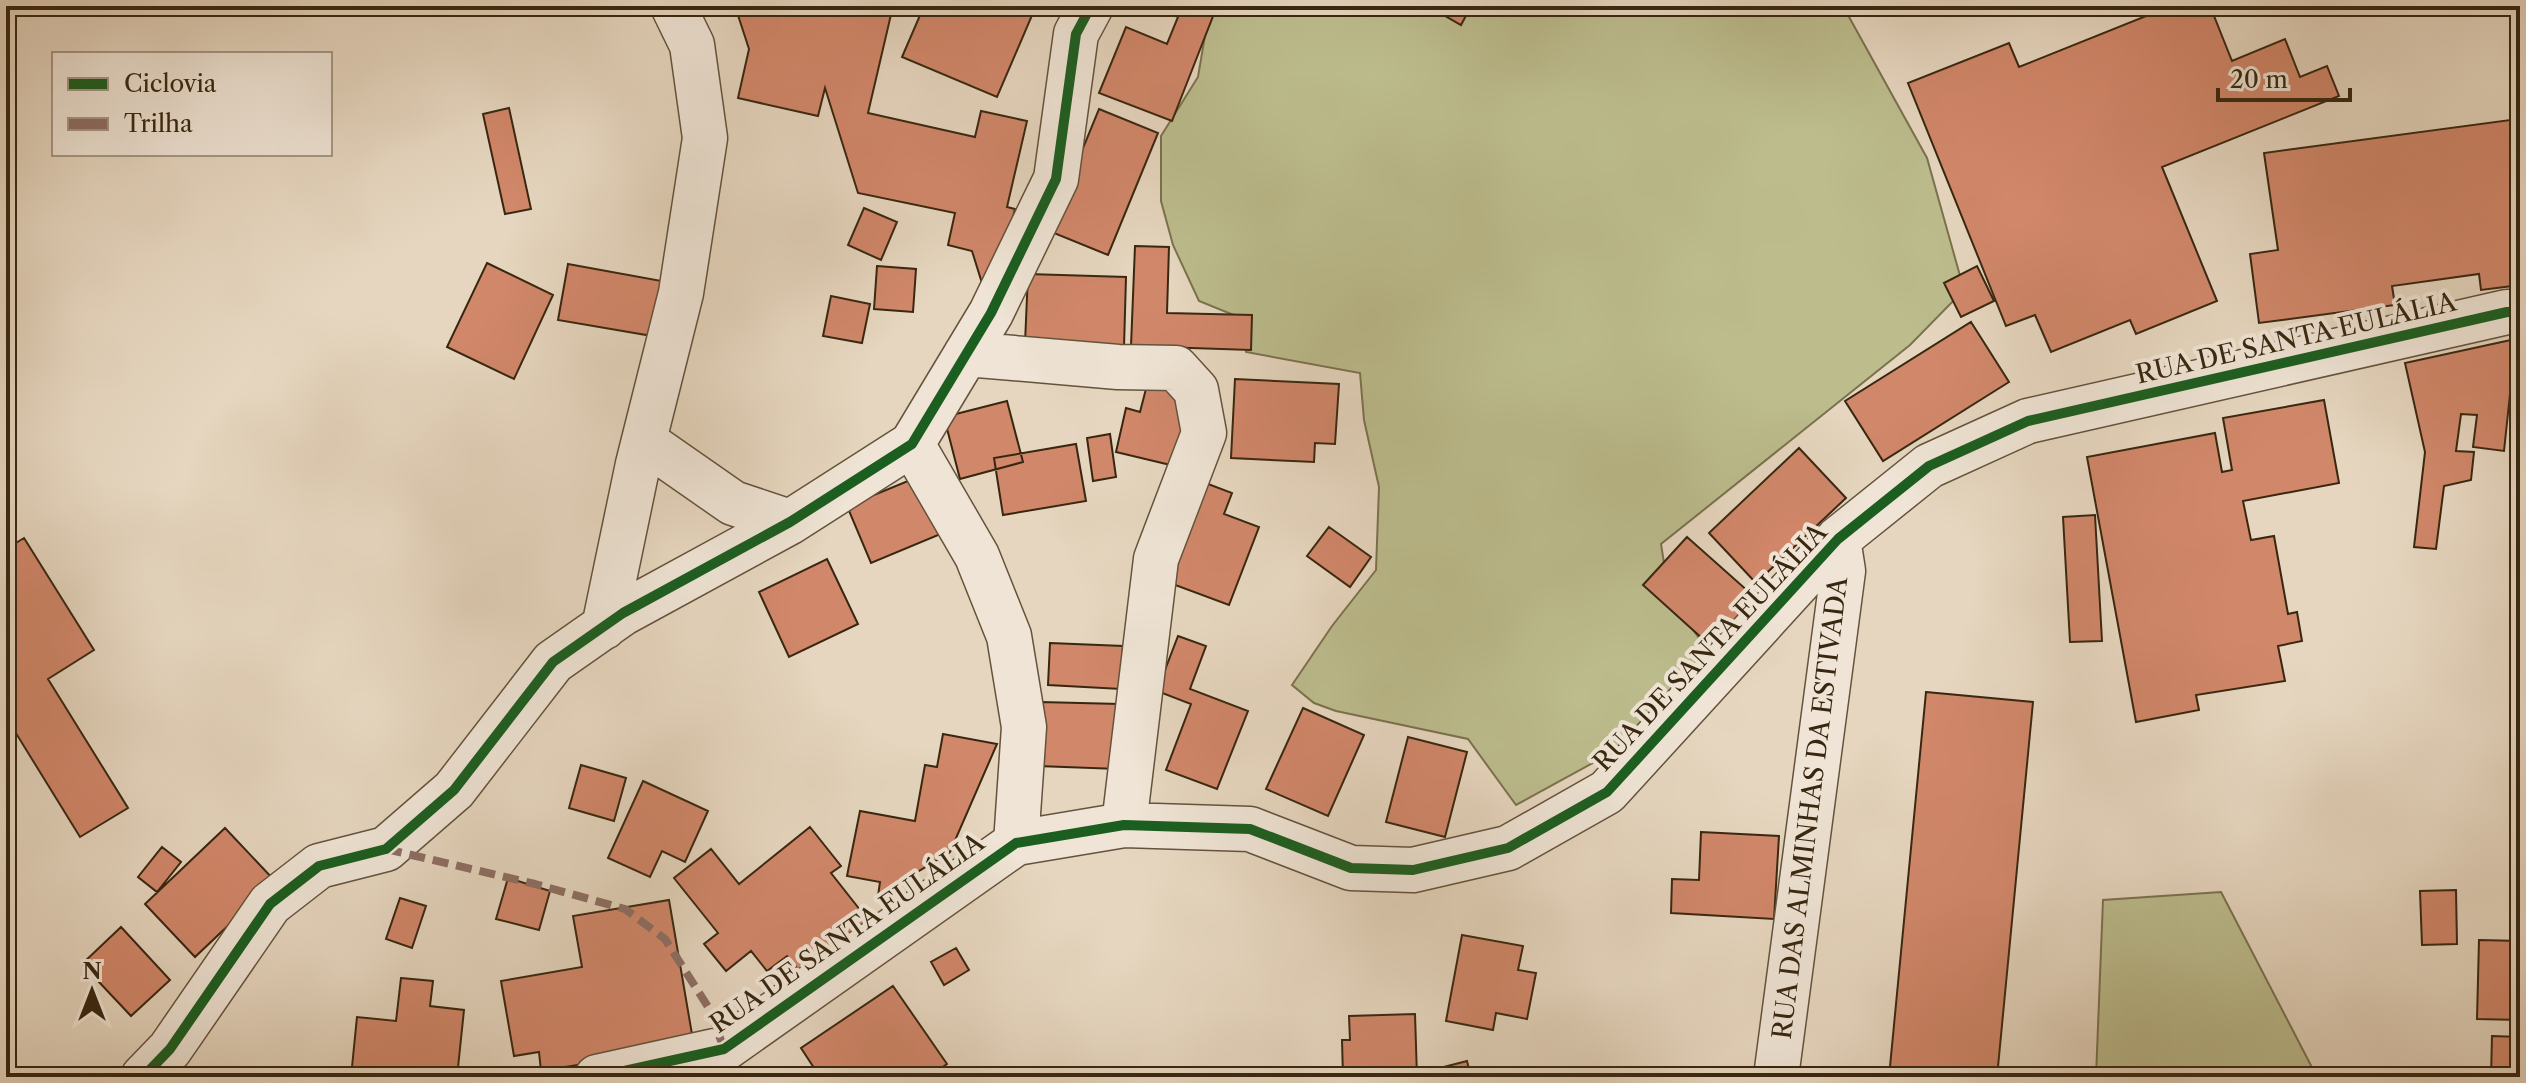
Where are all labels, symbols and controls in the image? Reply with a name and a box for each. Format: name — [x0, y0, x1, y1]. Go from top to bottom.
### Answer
legend — [52, 52, 332, 156]
scale bar — [2218, 52, 2350, 102]
text: 20 m — [2230, 65, 2288, 94]
text: Ciclovia — [124, 69, 217, 98]
text: Trilha — [124, 109, 193, 138]
street label: RUA DE SANTA EULÁLIA — [2133, 285, 2460, 390]
street label: RUA DE SANTA EULÁLIA — [1587, 516, 1834, 778]
street label: RUA DAS ALMINHAS DA ESTIVADA — [1766, 574, 1854, 1041]
street label: RUA DE SANTA EULÁLIA — [704, 825, 991, 1040]
north arrow — [52, 951, 132, 1031]
text: N — [82, 958, 102, 985]

